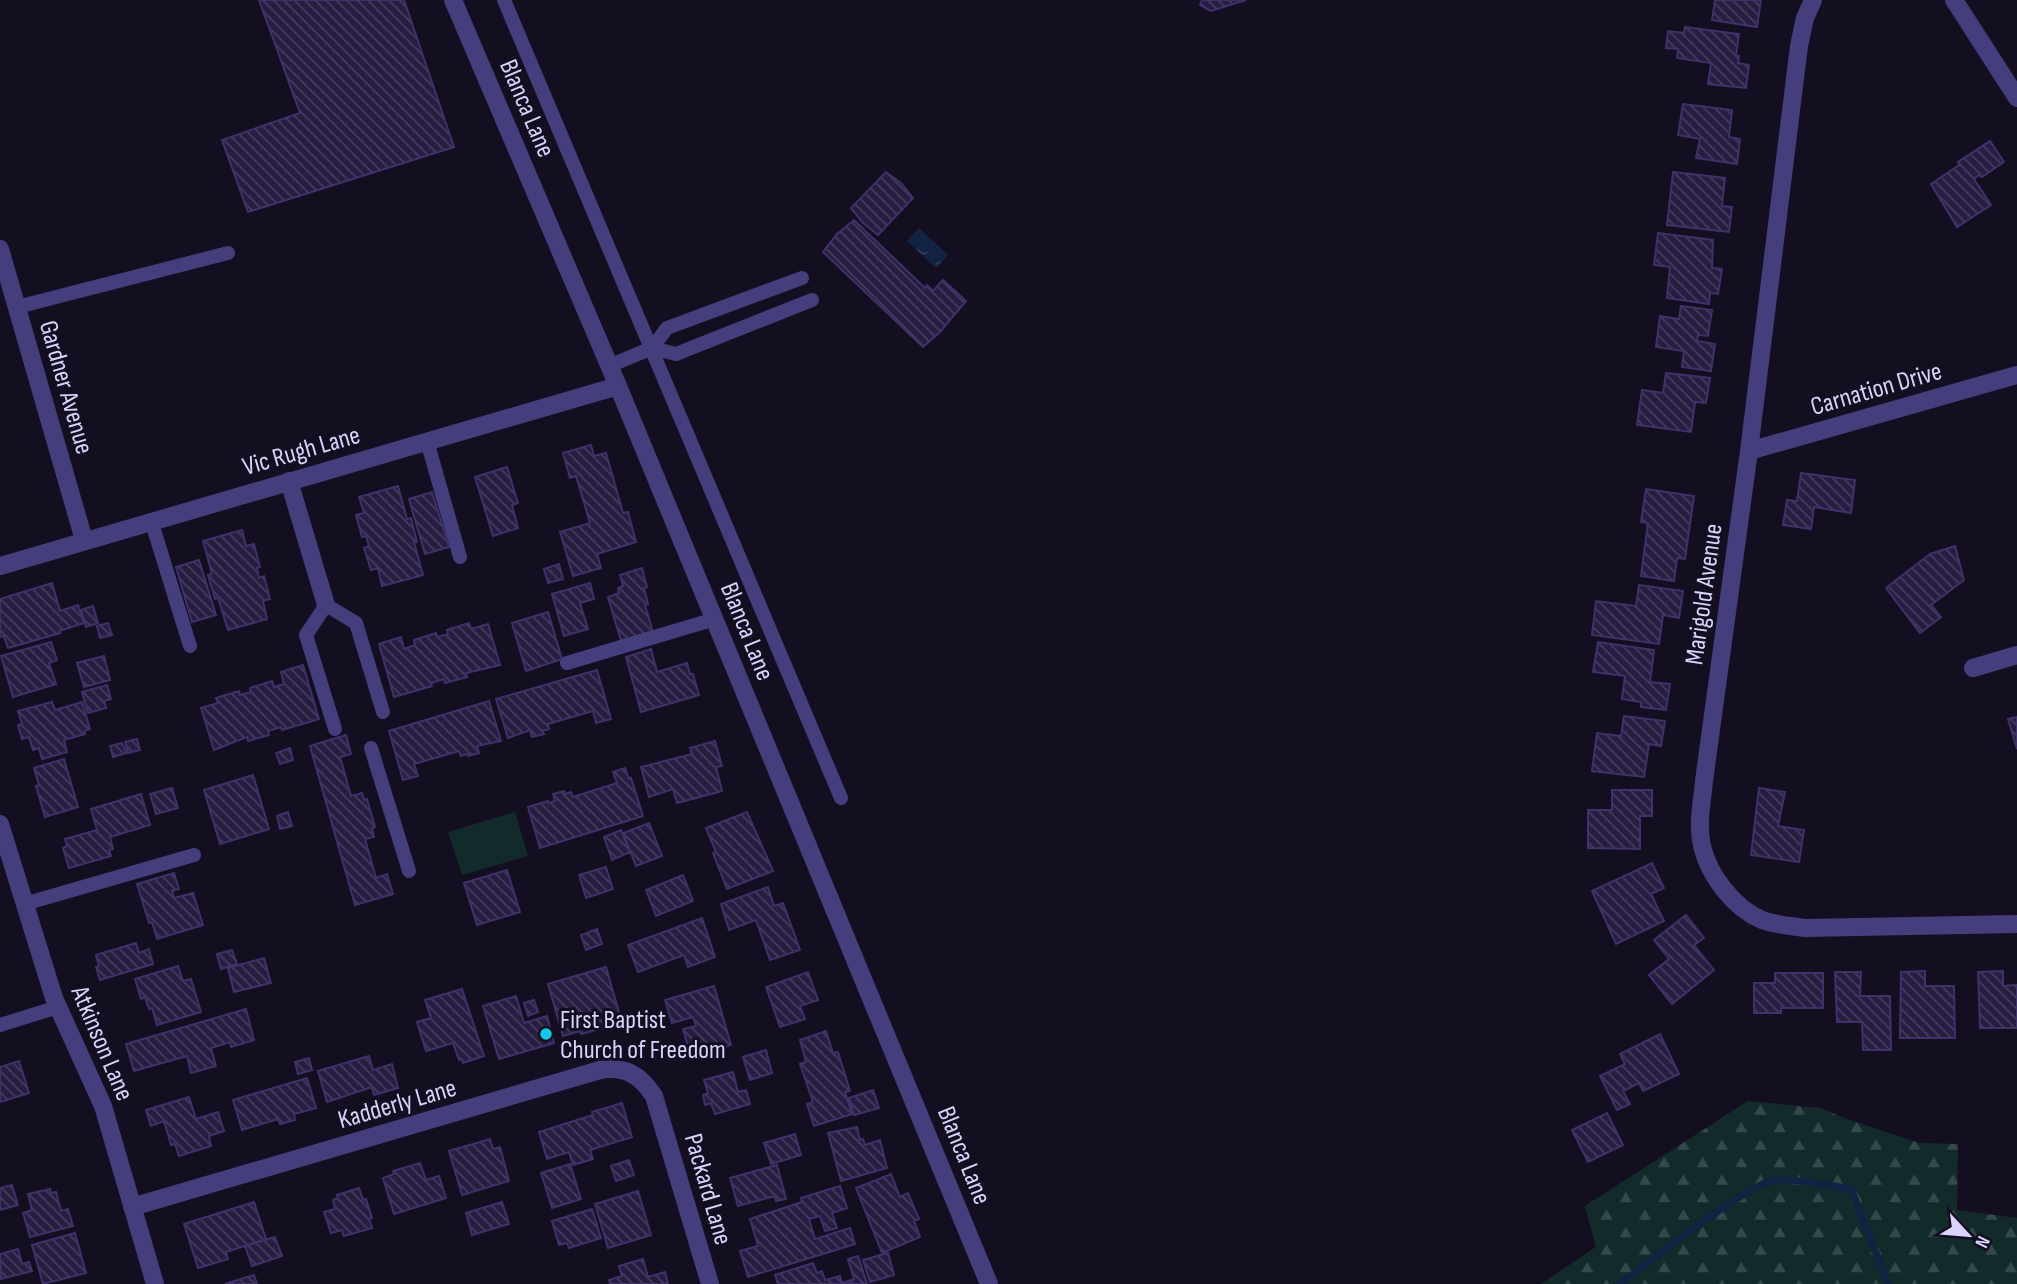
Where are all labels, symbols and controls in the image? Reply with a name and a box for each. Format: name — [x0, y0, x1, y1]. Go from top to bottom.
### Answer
street label: Blanca Lane — [492, 55, 561, 162]
street label: Gardner Avenue — [32, 317, 99, 458]
street label: Carnation Drive — [1807, 356, 1946, 423]
street label: Vic Rugh Lane — [239, 420, 364, 483]
street label: Marigold Avenue — [1679, 522, 1730, 667]
street label: Blanca Lane — [713, 578, 780, 685]
street label: Atkinson Lane — [63, 981, 140, 1106]
place label: First Baptist Church of Freedom — [560, 1005, 726, 1066]
marker: First Baptist Church of Freedom — [538, 1026, 554, 1042]
street label: Kadderly Lane — [335, 1073, 460, 1136]
street label: Blanca Lane — [930, 1102, 997, 1209]
street label: Packard Lane — [677, 1130, 738, 1249]
north arrow — [1933, 1200, 2003, 1270]
text: N — [1969, 1232, 1994, 1251]

